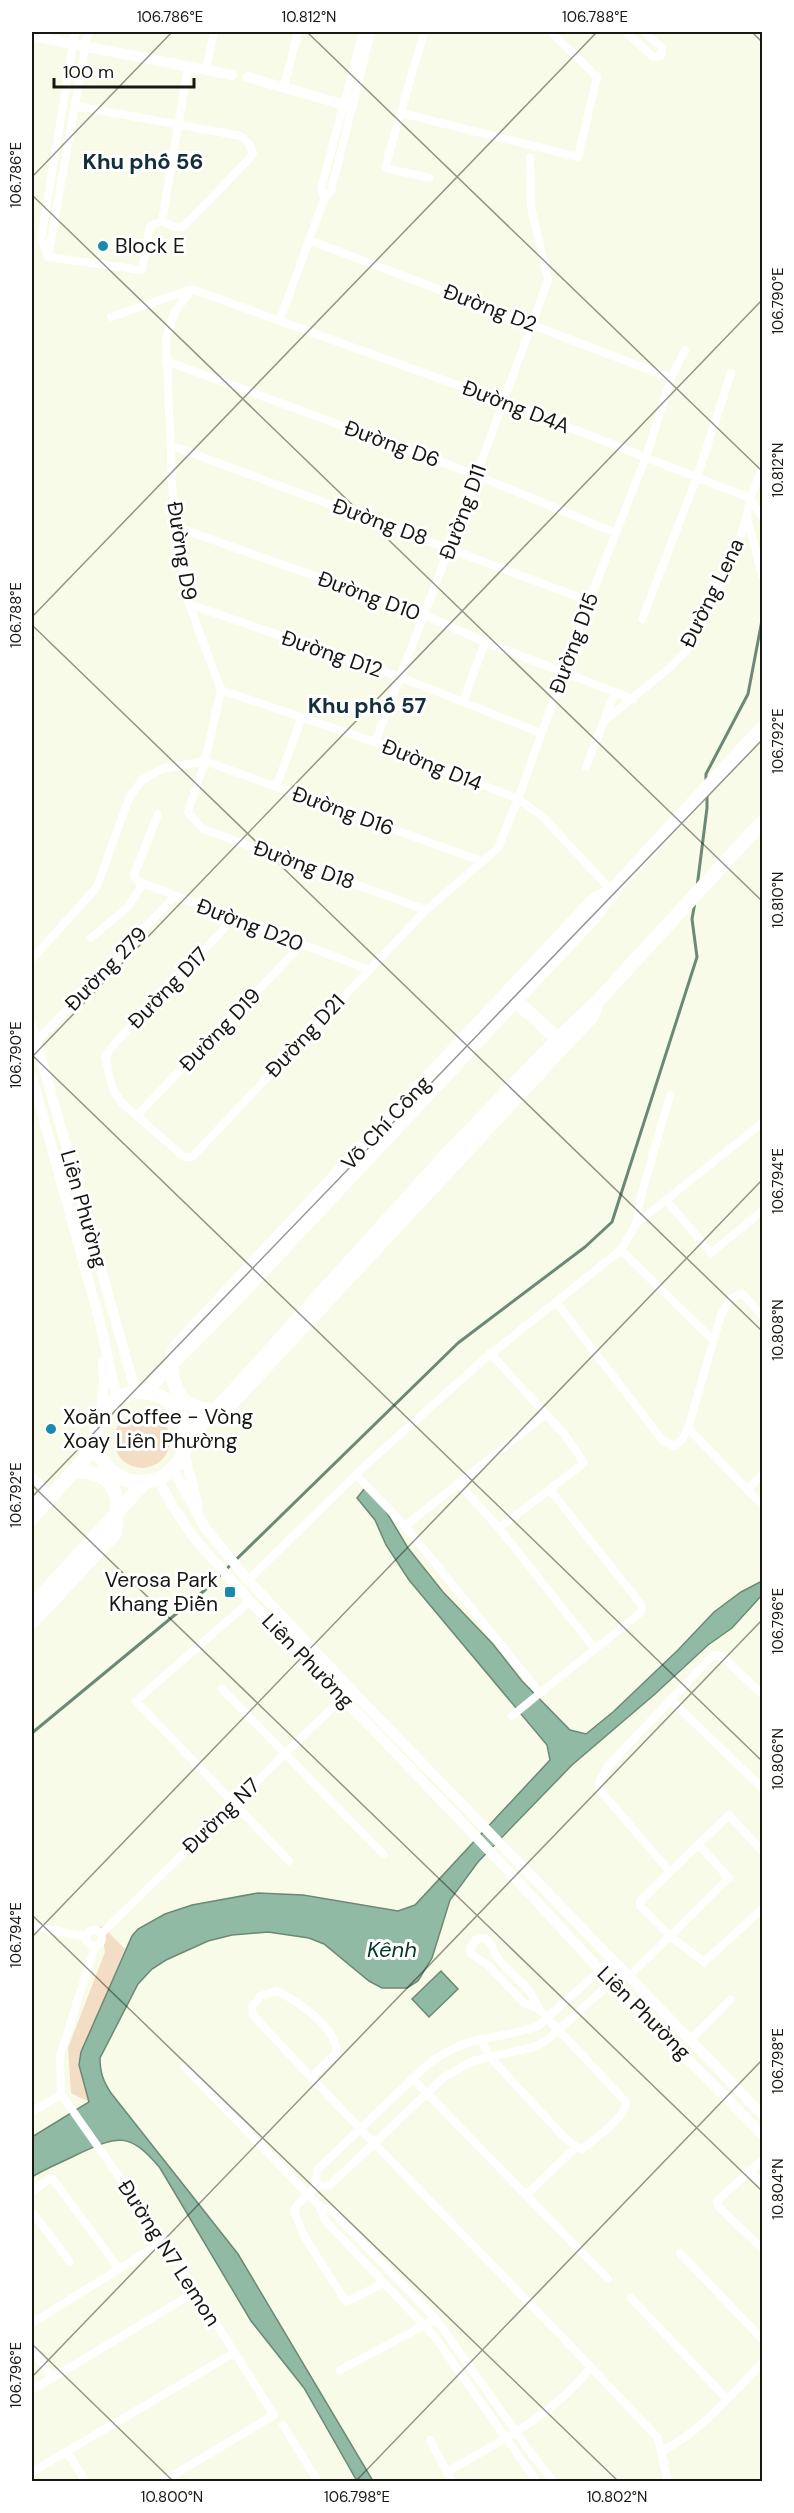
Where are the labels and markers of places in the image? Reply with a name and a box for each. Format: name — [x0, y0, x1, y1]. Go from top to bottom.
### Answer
place label: Block E — [115, 232, 185, 260]
marker: Block E — [96, 239, 110, 253]
place label: Xoăn Coffee - Vòng Xoay Liên Phường — [63, 1403, 253, 1455]
marker: Xoăn Coffee - Vòng Xoay Liên Phường — [44, 1422, 58, 1436]
place label: Verosa Park Khang Điền — [105, 1566, 218, 1618]
marker: Verosa Park Khang Điền — [223, 1585, 237, 1599]

